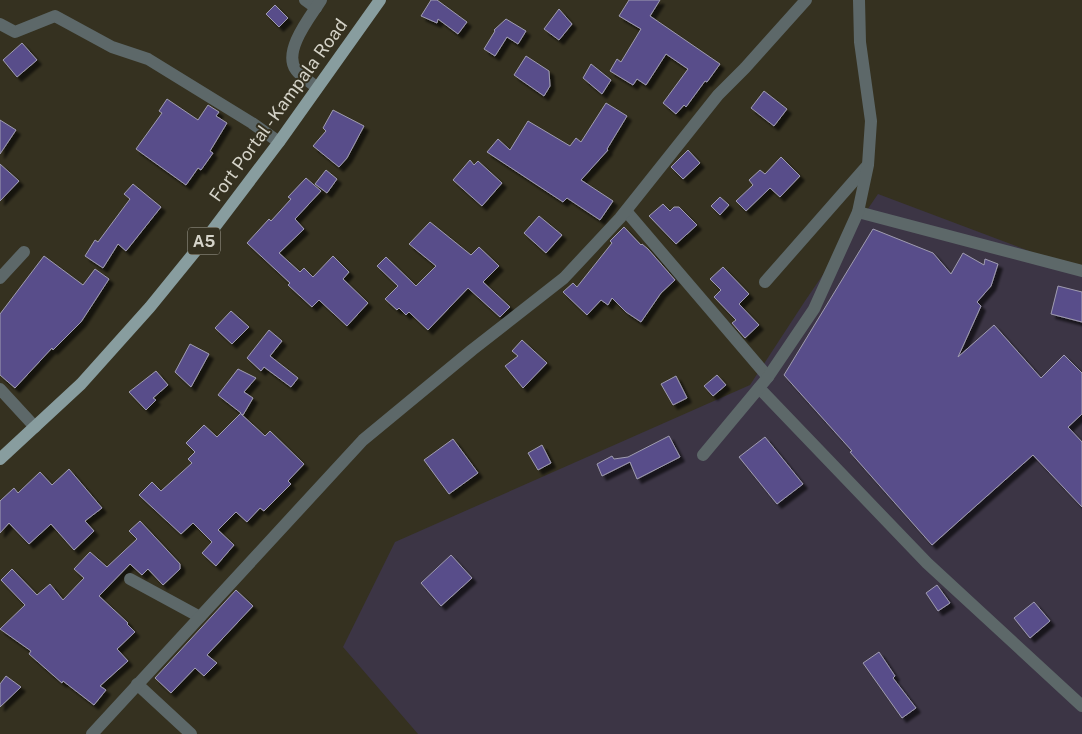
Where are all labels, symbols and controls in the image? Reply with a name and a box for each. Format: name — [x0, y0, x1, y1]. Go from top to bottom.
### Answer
street label: Fort Portal - Kampala Road — [205, 15, 351, 205]
road number: A5 — [188, 228, 220, 255]

